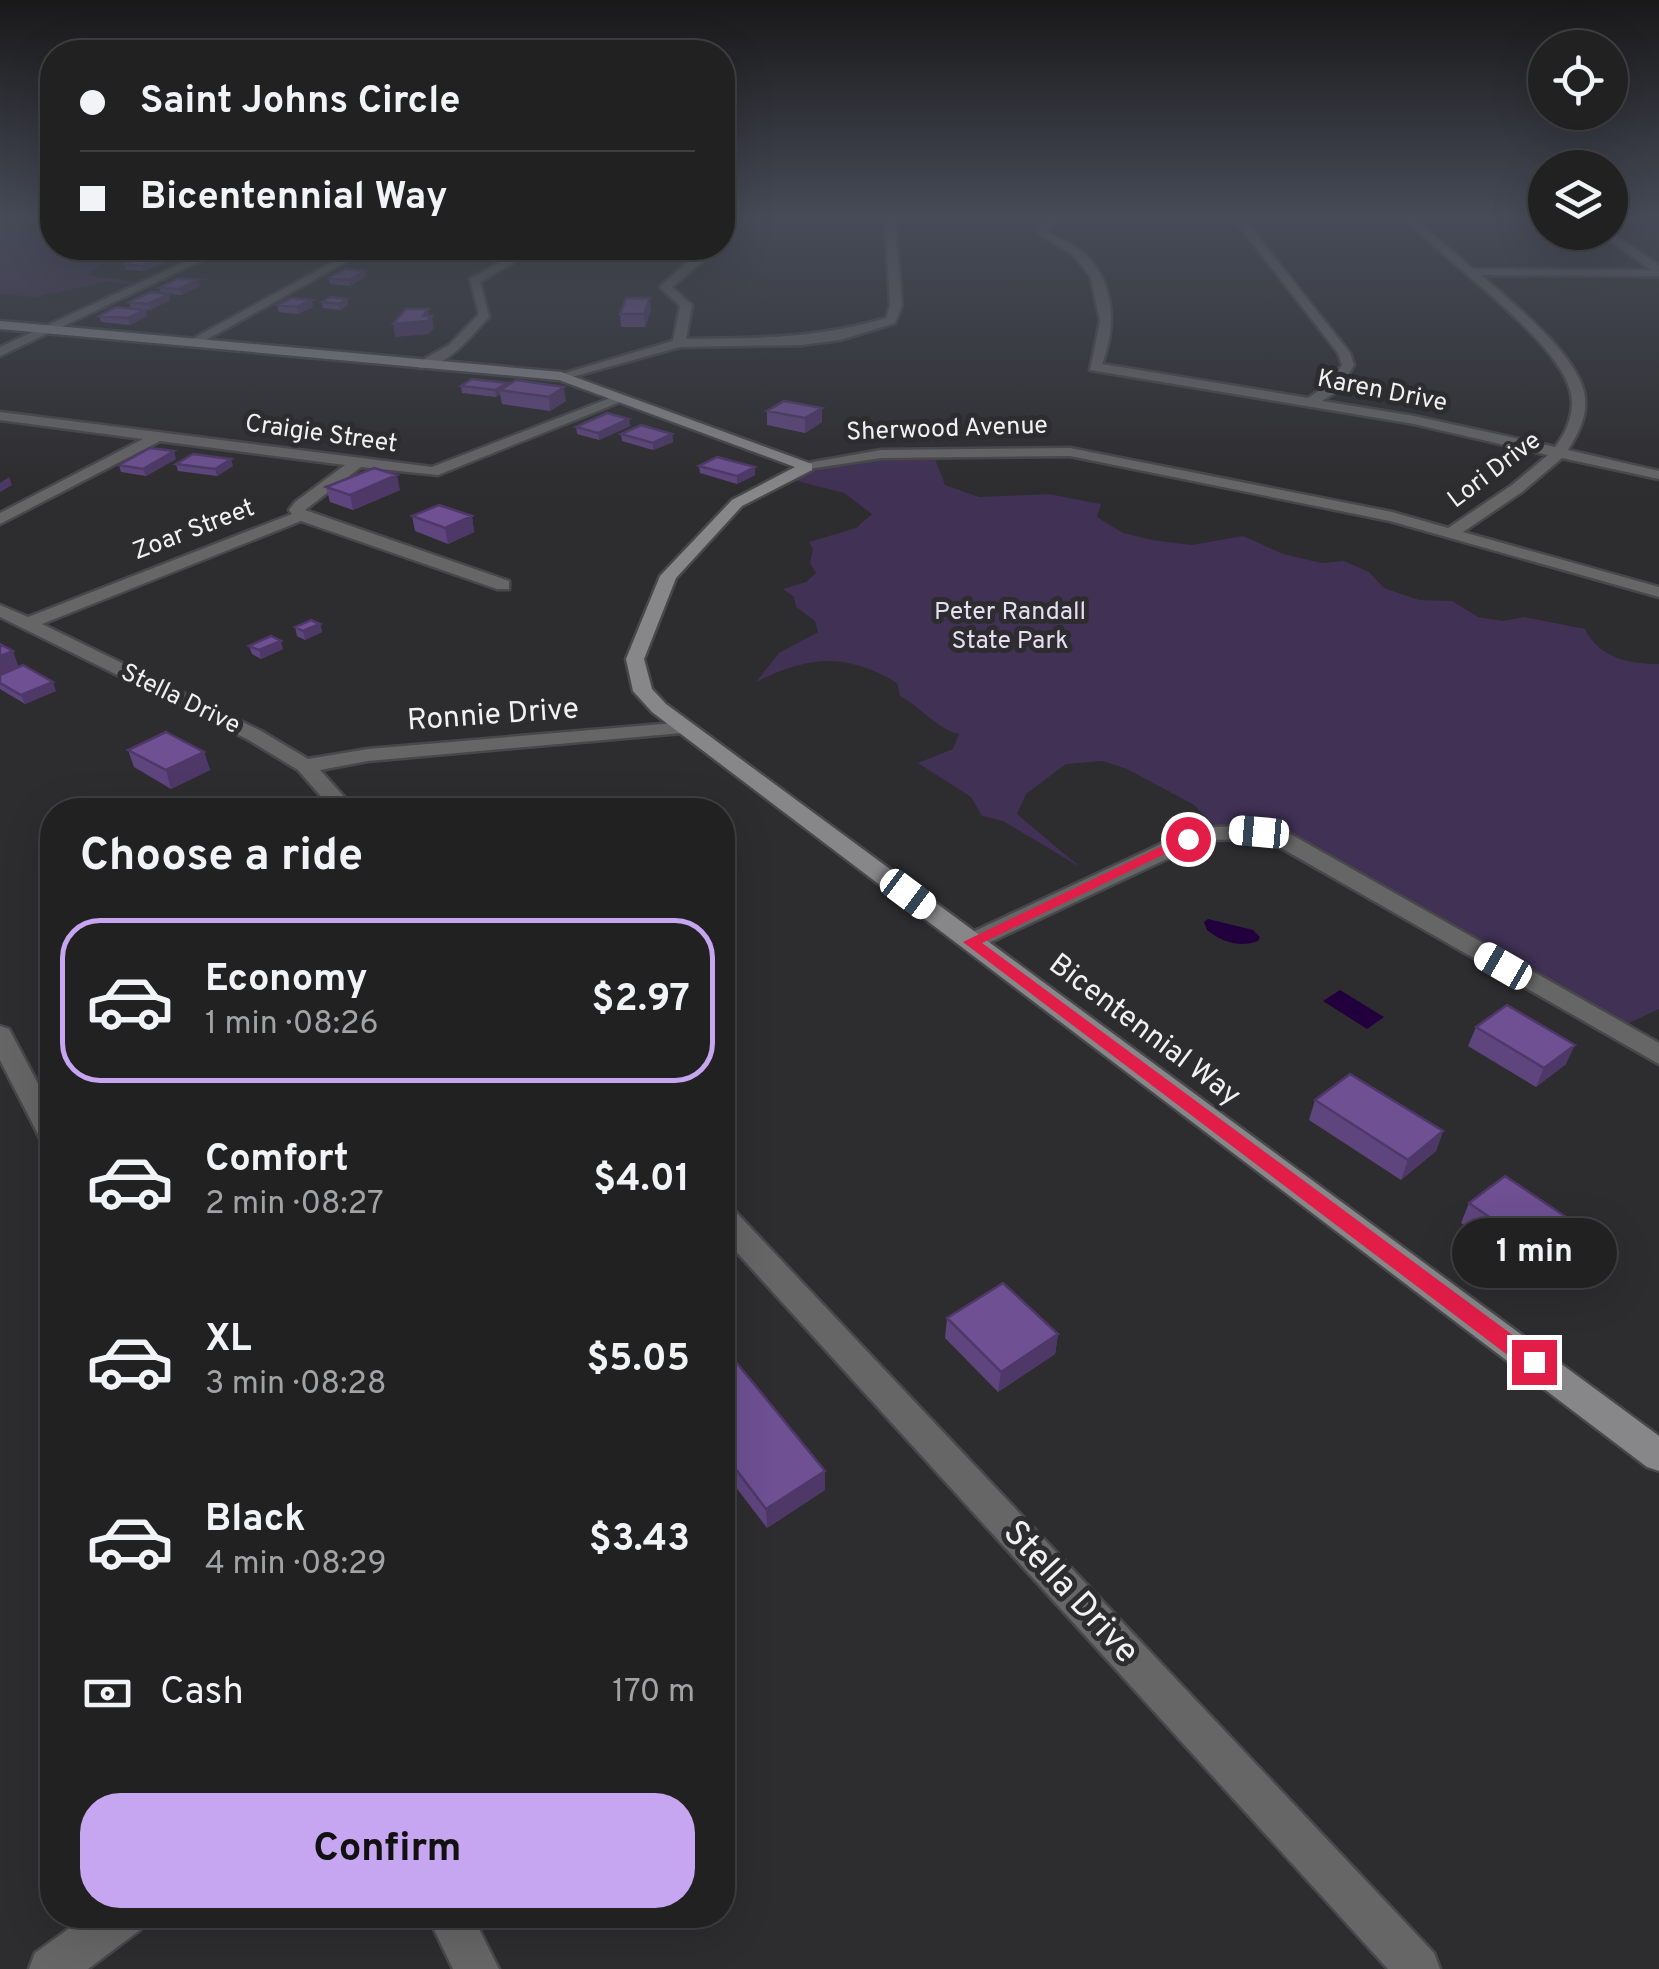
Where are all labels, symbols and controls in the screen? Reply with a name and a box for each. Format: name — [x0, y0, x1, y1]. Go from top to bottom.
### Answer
map controls — [1528, 30, 1628, 250]
button: locate — [1528, 30, 1628, 130]
text: Saint Johns Circle — [140, 78, 460, 127]
button: layers — [1528, 150, 1628, 250]
text: Bicentennial Way — [140, 174, 448, 223]
street label: Karen Drive — [1314, 364, 1450, 420]
street label: Craigie Street — [243, 408, 399, 462]
street label: Sherwood Avenue — [846, 410, 1048, 450]
street label: Lori Drive — [1442, 425, 1548, 517]
street label: Zoar Street — [129, 493, 259, 569]
park label: Peter Randall State Park — [934, 597, 1086, 658]
street label: Stella Drive — [115, 657, 245, 743]
street label: Ronnie Drive — [406, 692, 580, 740]
car — [1228, 814, 1290, 850]
route start — [1166, 817, 1211, 862]
text: Choose a ride — [80, 829, 363, 886]
car — [875, 864, 941, 924]
car — [1470, 938, 1536, 994]
street label: Bicentennial Way — [1041, 947, 1247, 1115]
icon: car — [85, 956, 175, 1046]
text: Economy — [205, 956, 367, 1005]
text: $2.97 — [592, 976, 690, 1025]
text: 1 min · 08:26 — [205, 1005, 379, 1045]
icon: car — [85, 1136, 175, 1226]
text: Comfort — [205, 1136, 349, 1185]
text: $4.01 — [593, 1156, 690, 1205]
text: 2 min · 08:27 — [205, 1185, 384, 1225]
callout: 1 min — [1452, 1217, 1616, 1287]
text: 1 min — [1496, 1233, 1573, 1273]
icon: car — [85, 1316, 175, 1406]
text: XL — [205, 1316, 252, 1365]
text: $5.05 — [586, 1336, 690, 1385]
route end — [1512, 1340, 1557, 1385]
text: 3 min · 08:28 — [205, 1365, 387, 1405]
icon: car — [85, 1496, 175, 1586]
text: Black — [205, 1496, 305, 1545]
street label: Stella Drive — [992, 1512, 1148, 1674]
text: $3.43 — [589, 1516, 690, 1565]
text: 4 min · 08:29 — [205, 1545, 387, 1585]
icon: cash — [80, 1666, 135, 1721]
text: Cash — [160, 1669, 244, 1718]
text: 170 m — [612, 1673, 695, 1713]
button: Confirm — [80, 1793, 695, 1908]

